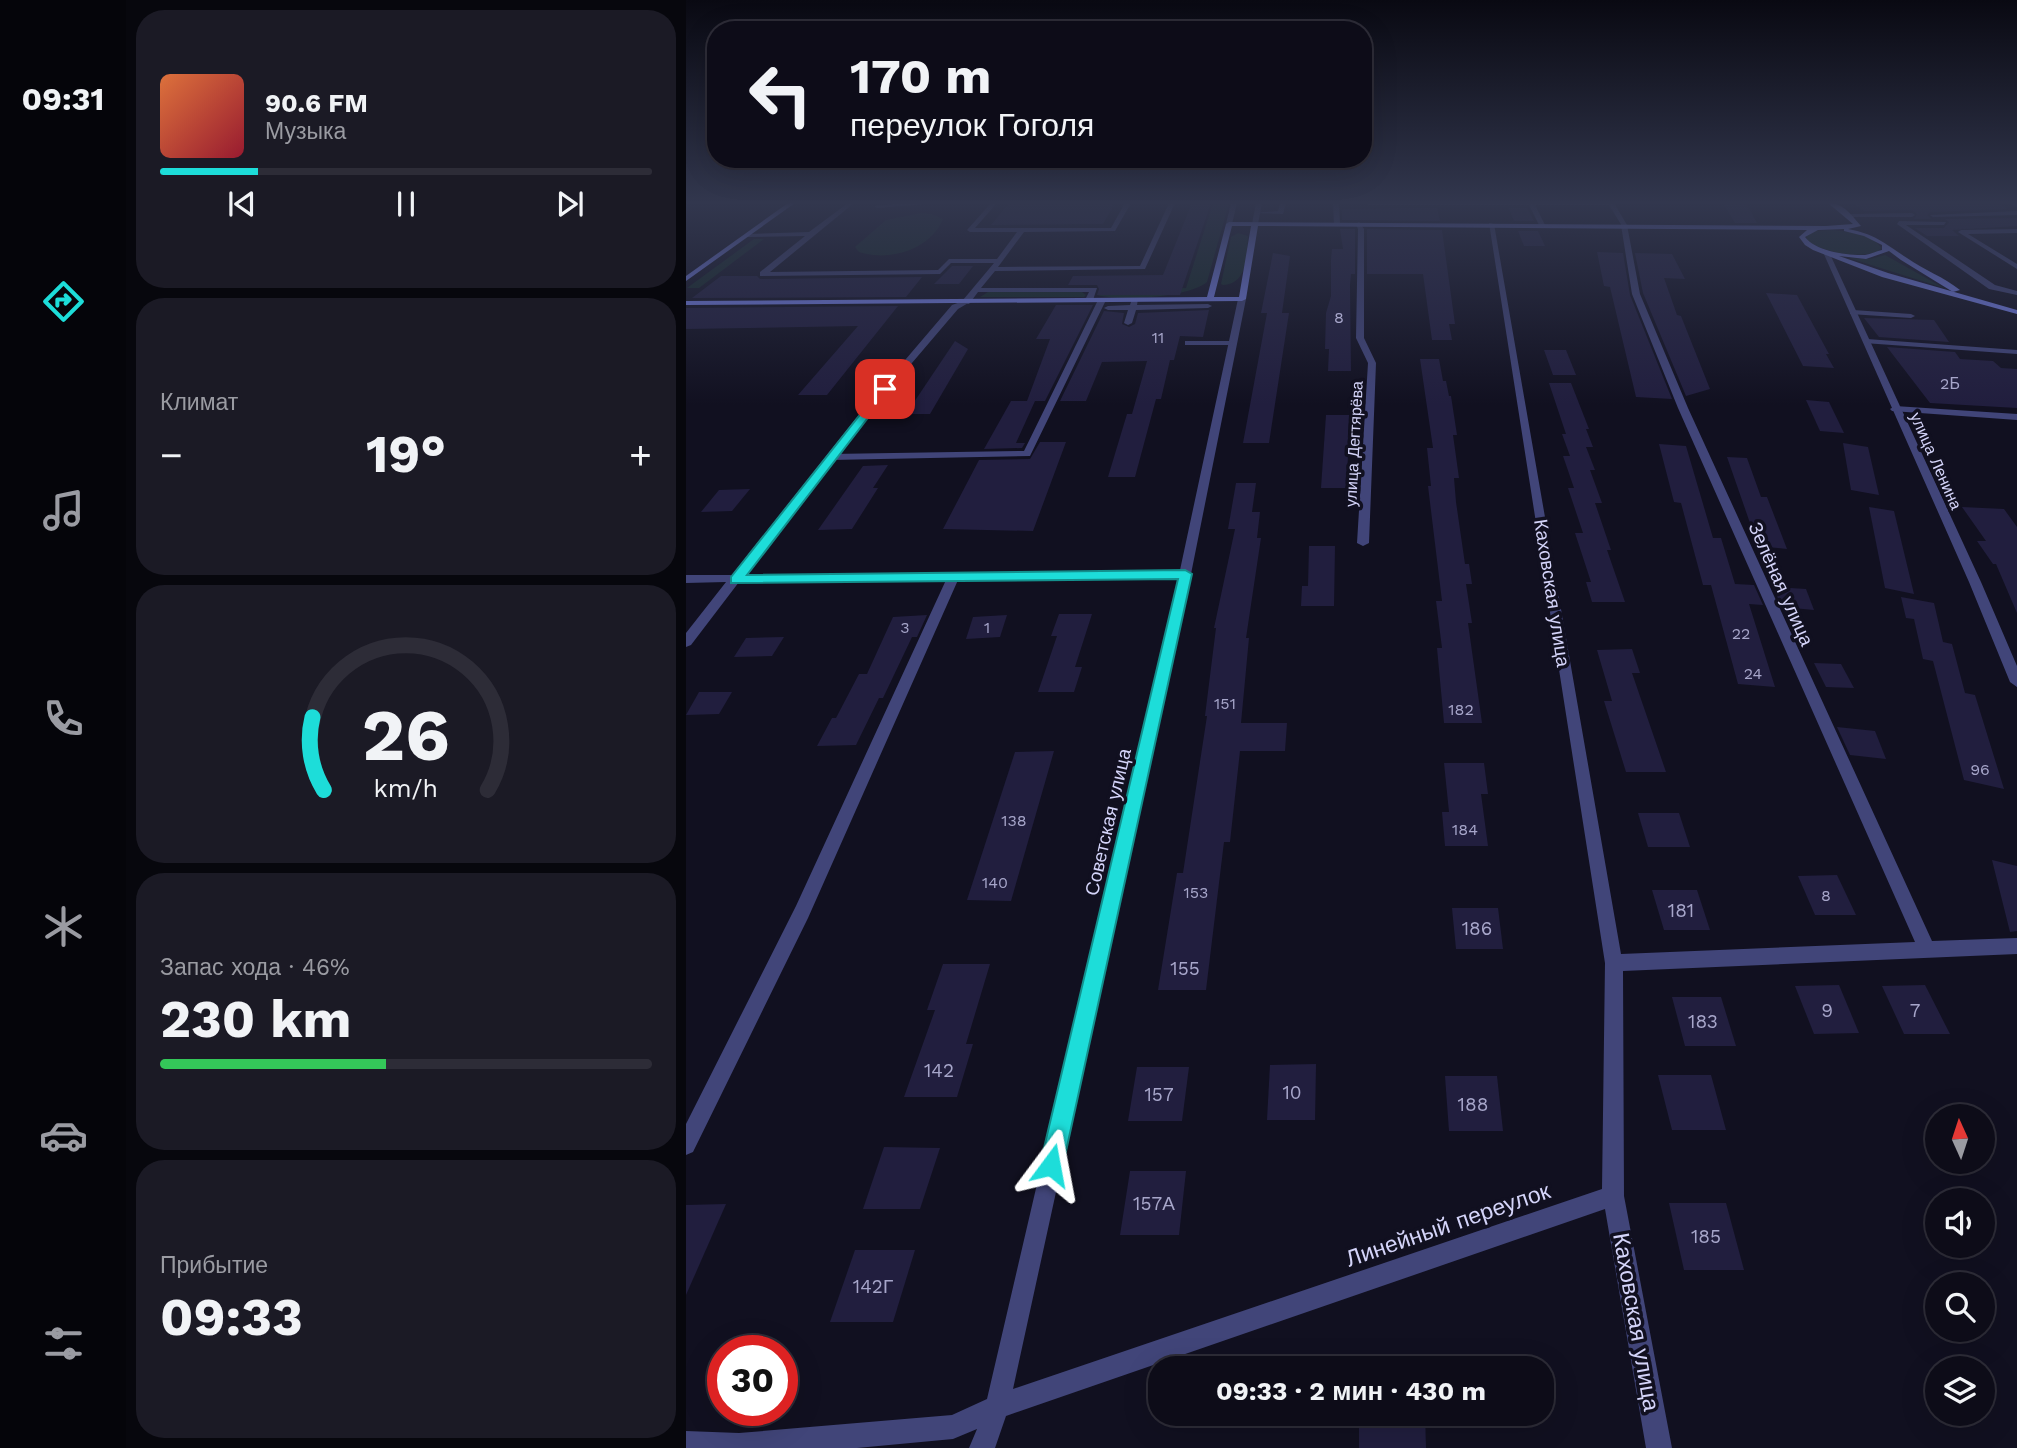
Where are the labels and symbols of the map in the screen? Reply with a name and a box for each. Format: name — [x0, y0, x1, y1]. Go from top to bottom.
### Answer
house number: 8 — [1334, 308, 1344, 327]
house number: 11 — [1152, 328, 1164, 347]
pin — [855, 359, 915, 419]
house number: 2Б — [1940, 374, 1960, 393]
street label: улица Дегтярёва — [1341, 380, 1367, 507]
street label: улица Ленина — [1906, 409, 1966, 513]
street label: Каховская улица — [1529, 518, 1575, 669]
street label: Зелёная улица — [1743, 519, 1819, 650]
house number: 3 — [900, 618, 910, 637]
house number: 1 — [984, 618, 990, 637]
house number: 22 — [1732, 624, 1750, 643]
house number: 24 — [1744, 664, 1763, 683]
house number: 151 — [1214, 694, 1236, 713]
house number: 182 — [1448, 700, 1474, 719]
street label: Советская улица — [1080, 746, 1136, 898]
house number: 96 — [1970, 760, 1990, 779]
house number: 138 — [1001, 811, 1027, 830]
house number: 184 — [1452, 820, 1478, 839]
house number: 140 — [982, 873, 1008, 892]
house number: 153 — [1184, 883, 1208, 902]
house number: 8 — [1821, 886, 1831, 905]
house number: 181 — [1668, 899, 1694, 922]
house number: 186 — [1462, 917, 1492, 940]
house number: 155 — [1170, 957, 1200, 980]
house number: 9 — [1821, 999, 1833, 1022]
house number: 7 — [1910, 999, 1920, 1022]
house number: 183 — [1688, 1010, 1718, 1033]
house number: 142 — [924, 1059, 954, 1082]
house number: 10 — [1282, 1081, 1302, 1104]
house number: 157 — [1144, 1083, 1174, 1106]
house number: 188 — [1458, 1093, 1488, 1116]
north arrow — [1925, 1104, 1995, 1174]
position arrow — [1014, 1128, 1088, 1202]
street label: Линейный переулок — [1342, 1177, 1555, 1273]
house number: 157А — [1133, 1192, 1175, 1215]
house number: 185 — [1691, 1225, 1721, 1248]
street label: Каховская улица — [1607, 1231, 1665, 1413]
house number: 142Г — [853, 1275, 893, 1298]
speed limit sign: 30 — [707, 1335, 798, 1426]

